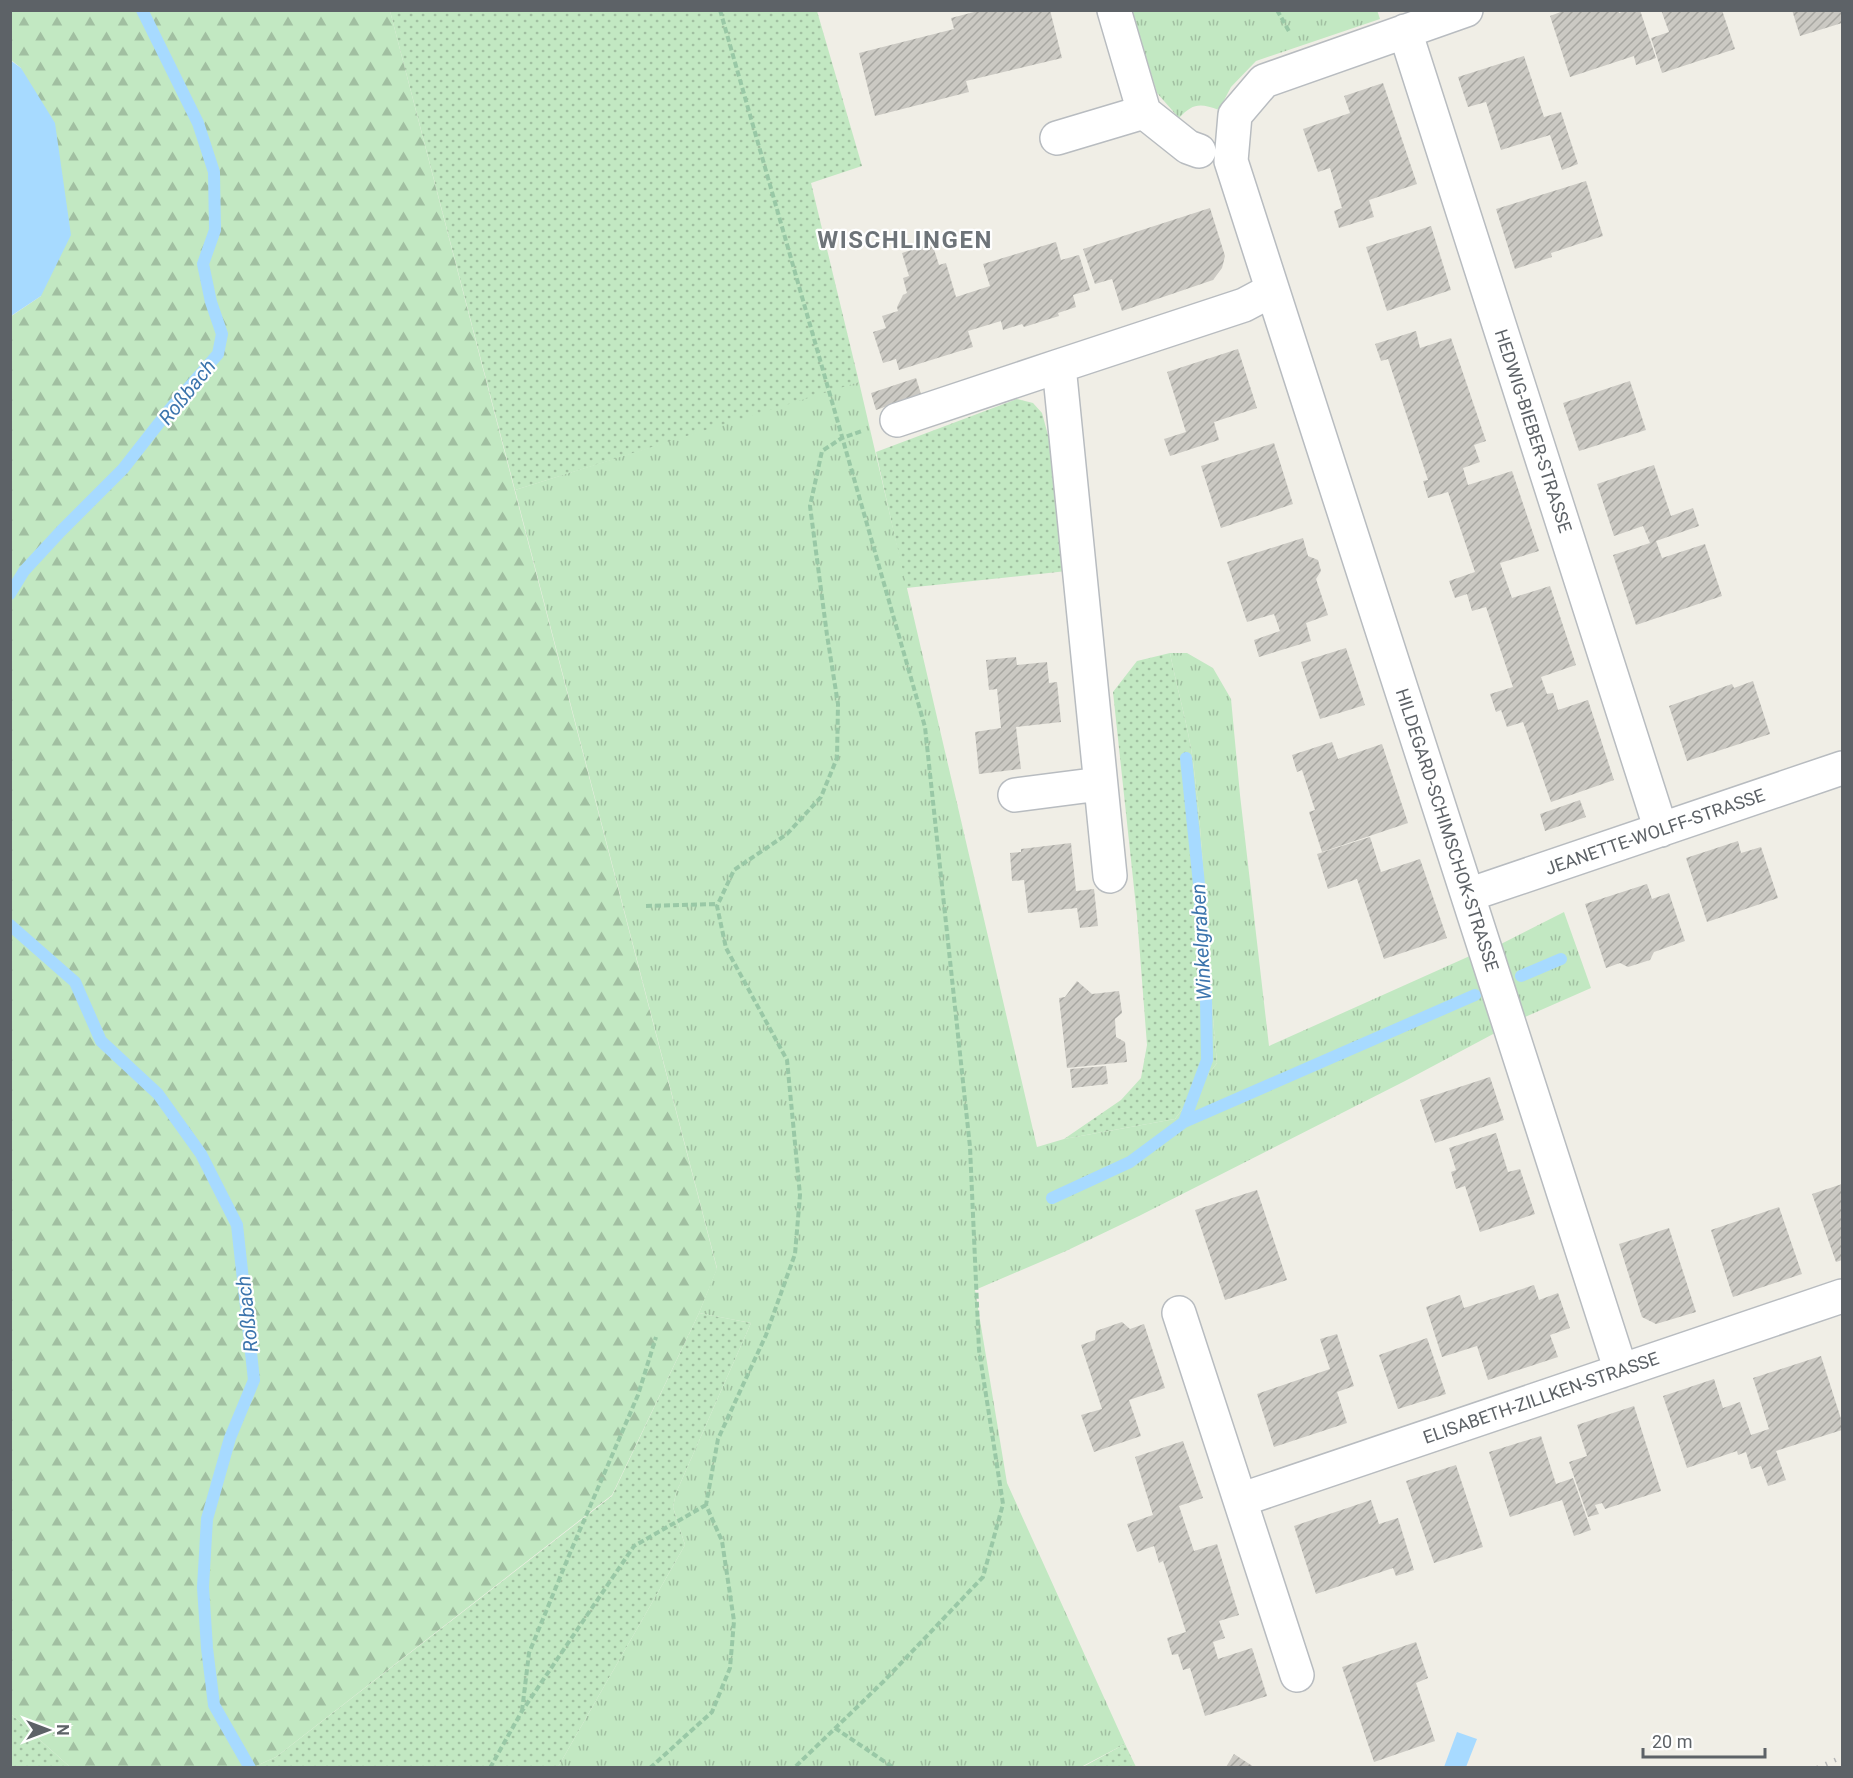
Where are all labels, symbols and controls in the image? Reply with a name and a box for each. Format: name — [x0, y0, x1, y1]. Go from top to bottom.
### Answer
district label: WISCHLINGEN — [817, 226, 993, 254]
street label: HEDWIG-BIEBER-STRASSE — [1491, 326, 1576, 535]
water label: Roßbach — [153, 355, 221, 429]
street label: HILDEGARD-SCHIMSCHOK-STRASSE — [1392, 686, 1503, 974]
street label: JEANETTE-WOLFF-STRASSE — [1542, 784, 1767, 879]
water label: Winkelgraben — [1186, 883, 1216, 1001]
water label: Roßbach — [231, 1275, 263, 1353]
street label: ELISABETH-ZILLKEN-STRASSE — [1420, 1347, 1661, 1448]
north arrow — [18, 1700, 78, 1760]
scale bar — [1643, 1721, 1764, 1759]
text: N — [53, 1724, 72, 1736]
text: 20 m — [1652, 1731, 1692, 1752]

